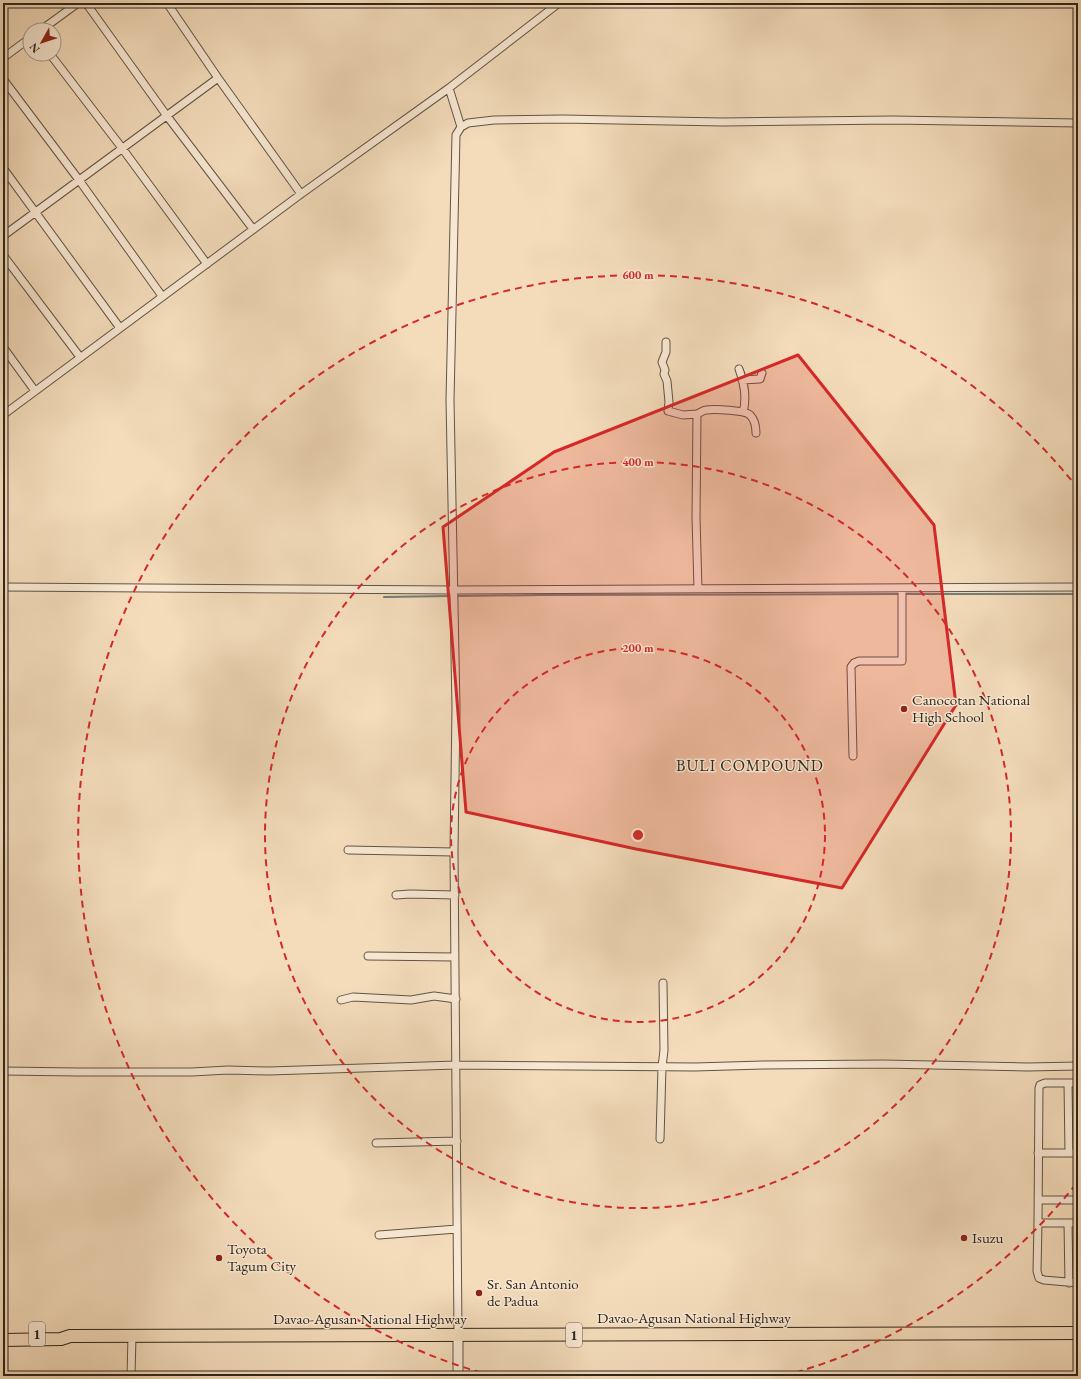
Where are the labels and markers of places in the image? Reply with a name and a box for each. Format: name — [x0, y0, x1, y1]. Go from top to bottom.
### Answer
place label: Canocotan National High School — [912, 690, 1030, 726]
marker: Canocotan National High School — [899, 704, 909, 714]
centre of rings — [631, 828, 645, 842]
place label: Isuzu — [972, 1228, 1004, 1247]
marker: Isuzu — [959, 1233, 969, 1243]
place label: Toyota Tagum City — [227, 1239, 297, 1275]
marker: Toyota Tagum City — [214, 1253, 224, 1263]
place label: Sr. San Antonio de Padua — [487, 1274, 579, 1310]
marker: Sr. San Antonio de Padua — [474, 1288, 484, 1298]

